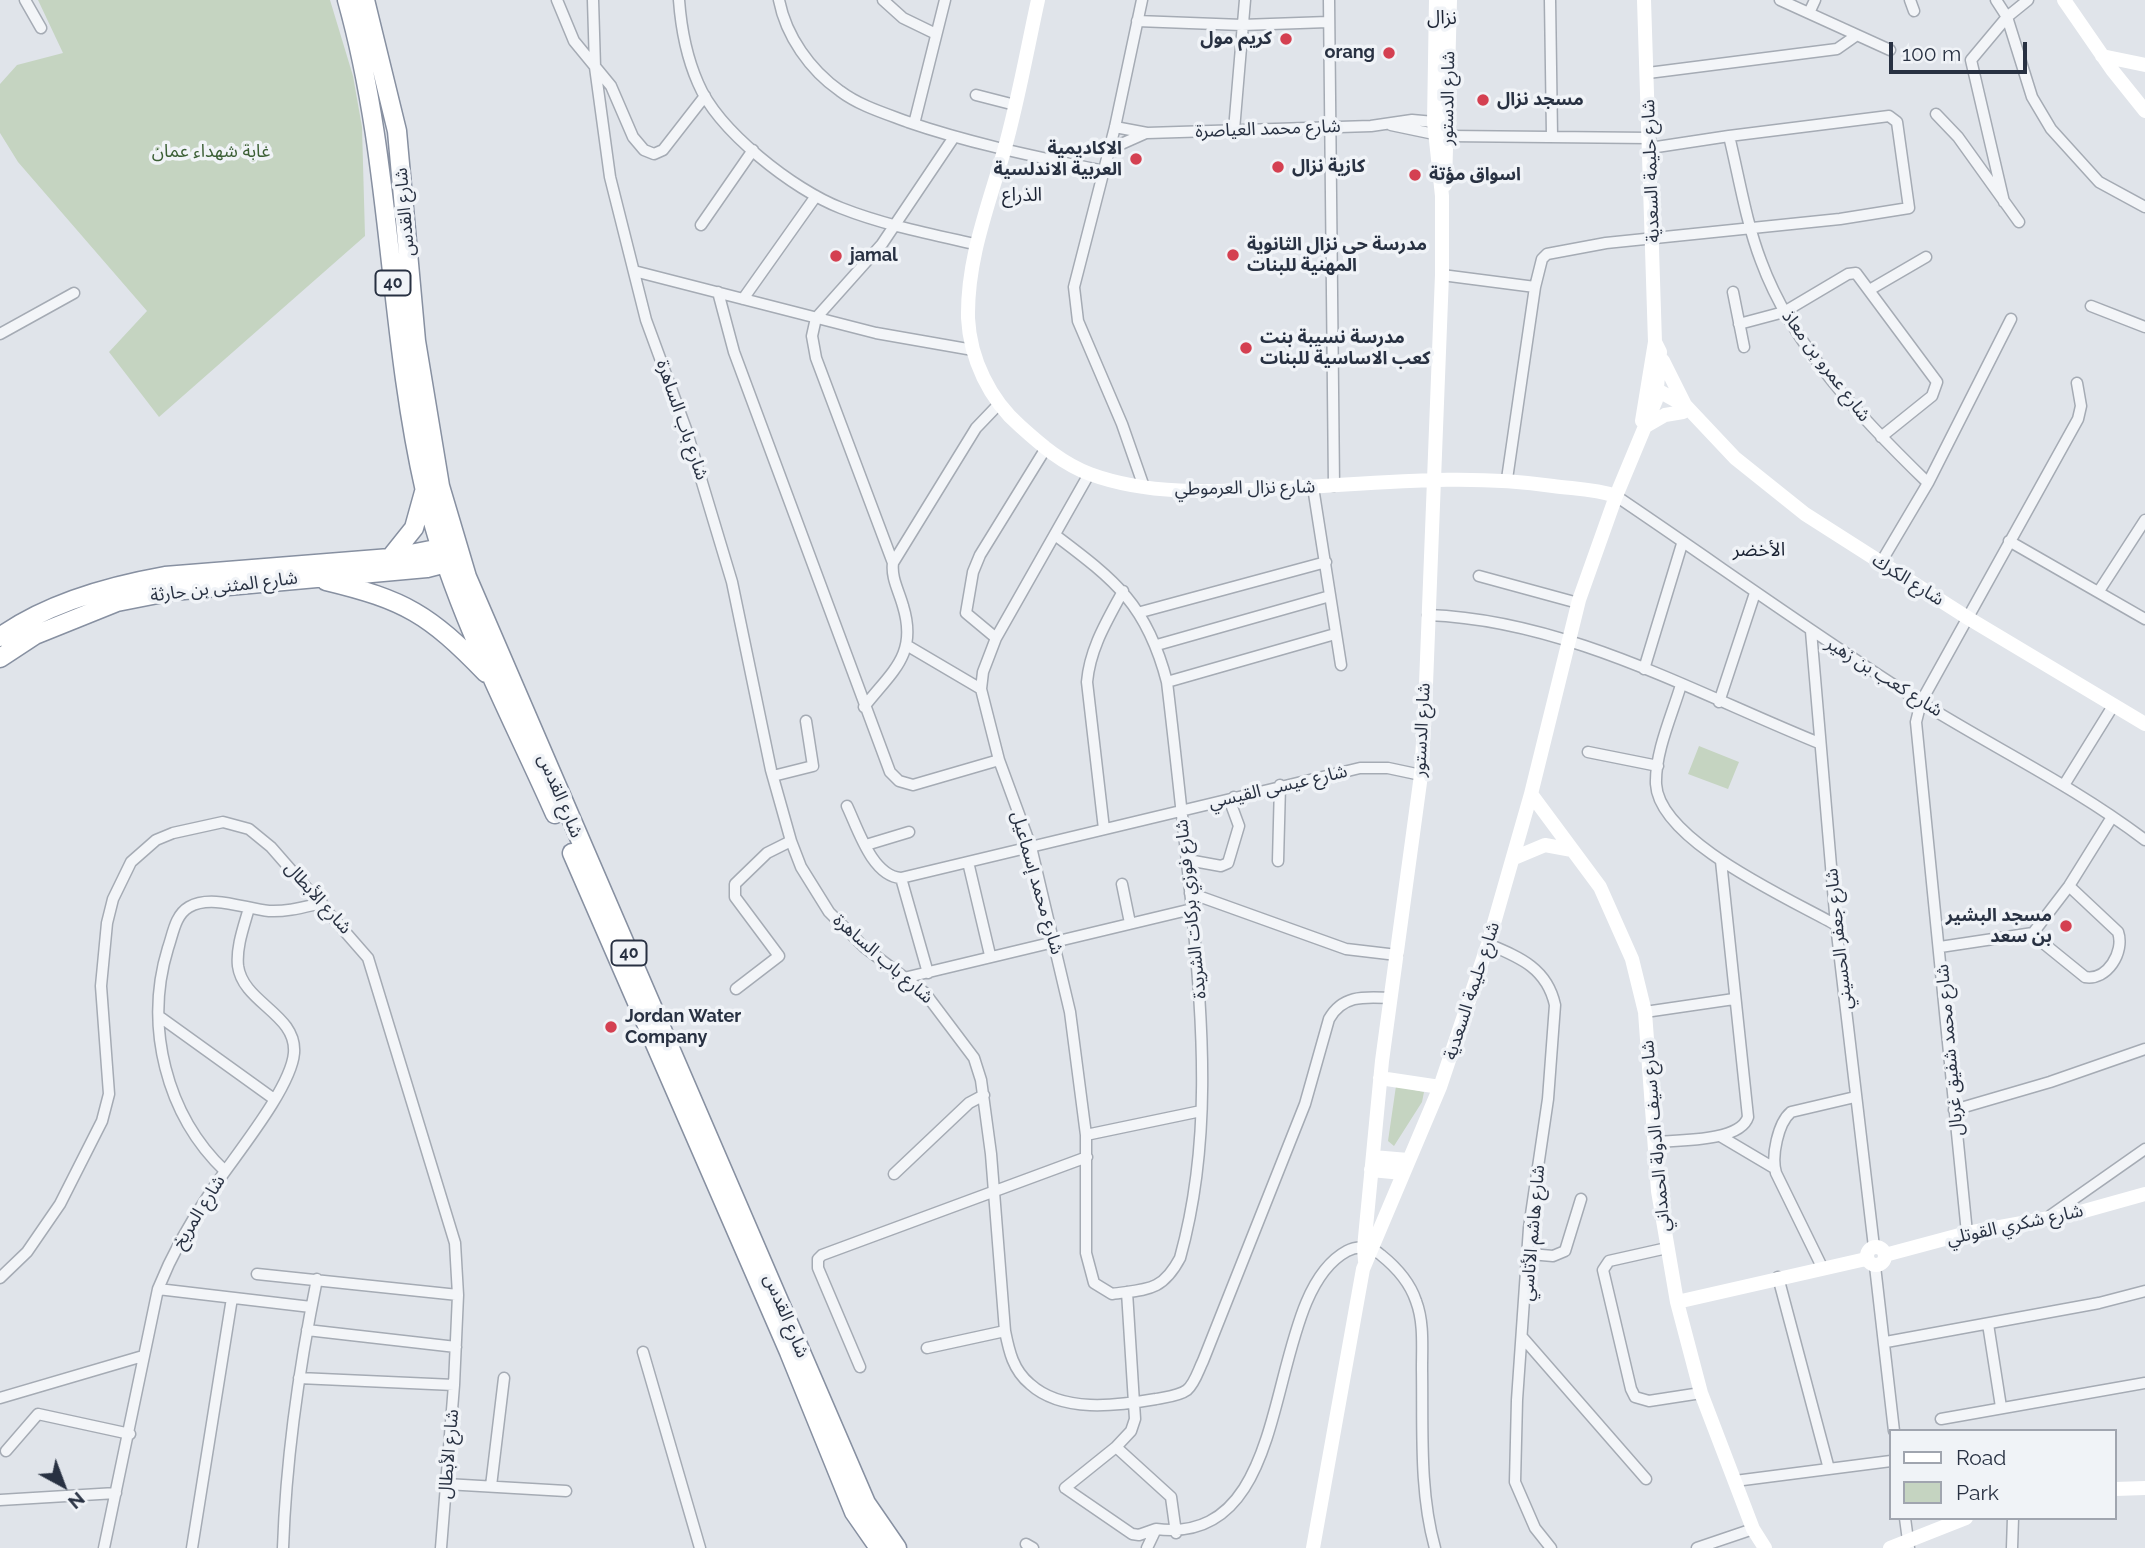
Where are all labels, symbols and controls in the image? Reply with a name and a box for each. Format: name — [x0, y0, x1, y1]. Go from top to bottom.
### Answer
district label: نزال — [1427, 7, 1457, 29]
place label: كريم مول — [1200, 28, 1272, 50]
scale bar — [1893, 28, 2031, 72]
marker: كريم مول — [1278, 31, 1294, 47]
text: 100 m — [1902, 41, 1961, 66]
place label: orang — [1325, 42, 1375, 64]
marker: orang — [1381, 45, 1397, 61]
street label: شارع الدستور — [1436, 51, 1460, 145]
place label: مسجد نزال — [1497, 89, 1584, 111]
marker: مسجد نزال — [1475, 92, 1491, 108]
street label: شارع حليمة السعدية — [1638, 99, 1664, 243]
street label: شارع محمد العياصرة — [1195, 116, 1341, 142]
place label: الاكاديمية العربية الاندلسية — [994, 138, 1122, 180]
park label: غابة شهداء عمان — [152, 141, 270, 163]
marker: الاكاديمية العربية الاندلسية — [1128, 151, 1144, 167]
place label: كازية نزال — [1292, 156, 1365, 178]
marker: كازية نزال — [1270, 159, 1286, 175]
place label: اسواق مؤتة — [1429, 164, 1521, 186]
street label: شارع القدس — [390, 167, 420, 257]
marker: اسواق مؤتة — [1407, 167, 1423, 183]
district label: الذراع — [1002, 184, 1042, 206]
place label: مدرسة حي نزال الثانوية المهنية للبنات — [1247, 234, 1427, 276]
place label: jamal — [850, 245, 898, 267]
marker: مدرسة حي نزال الثانوية المهنية للبنات — [1225, 247, 1241, 263]
marker: jamal — [828, 248, 844, 264]
road number: 40 — [376, 270, 410, 296]
street label: شارع عمرو بن معاذ — [1777, 306, 1875, 426]
place label: مدرسة نسيبة بنت كعب الاساسية للبنات — [1260, 327, 1430, 370]
marker: مدرسة نسيبة بنت كعب الاساسية للبنات — [1238, 340, 1254, 356]
street label: شارع باب الساهرة — [651, 357, 713, 483]
street label: شارع نزال العرموطي — [1174, 476, 1316, 500]
district label: الأخضر — [1733, 539, 1785, 561]
street label: شارع الكرك — [1868, 550, 1948, 610]
street label: شارع المثنى بن حارثة — [149, 567, 299, 607]
street label: شارع كعب بن زهير — [1822, 633, 1946, 721]
street label: شارع الدستور — [1409, 682, 1435, 778]
street label: شارع القدس — [533, 751, 587, 841]
street label: شارع عيسى القيسي — [1207, 761, 1349, 813]
street label: شارع محمد إسماعيل — [1006, 809, 1068, 957]
street label: شارع فوزي بركات الشريدة — [1171, 818, 1211, 1000]
street label: شارع الأبطال — [280, 857, 356, 939]
street label: شارع جعفر الحسيني — [1821, 867, 1857, 1011]
place label: مسجد البشير بن سعد — [1946, 905, 2052, 948]
street label: شارع باب الساهرة — [828, 910, 938, 1008]
marker: مسجد البشير بن سعد — [2058, 918, 2074, 934]
street label: شارع حليمة السعدية — [1440, 919, 1504, 1063]
road number: 40 — [612, 940, 646, 965]
street label: شارع محمد شفيق غربال — [1932, 963, 1968, 1137]
place label: Jordan Water Company — [625, 1006, 741, 1048]
marker: Jordan Water Company — [603, 1019, 619, 1035]
street label: شارع سيف الدولة الحمداني — [1637, 1039, 1675, 1233]
street label: شارع هاشم الأتاسي — [1516, 1164, 1550, 1302]
street label: شارع المريخ — [168, 1171, 230, 1253]
street label: شارع شكري القوتلي — [1945, 1200, 2085, 1250]
street label: شارع القدس — [759, 1271, 813, 1361]
street label: شارع الأبطال — [434, 1408, 464, 1500]
legend — [1890, 1429, 2117, 1520]
text: Road — [1956, 1445, 2006, 1470]
north arrow — [28, 1450, 98, 1520]
text: Park — [1956, 1480, 1999, 1505]
text: N — [64, 1488, 89, 1514]

